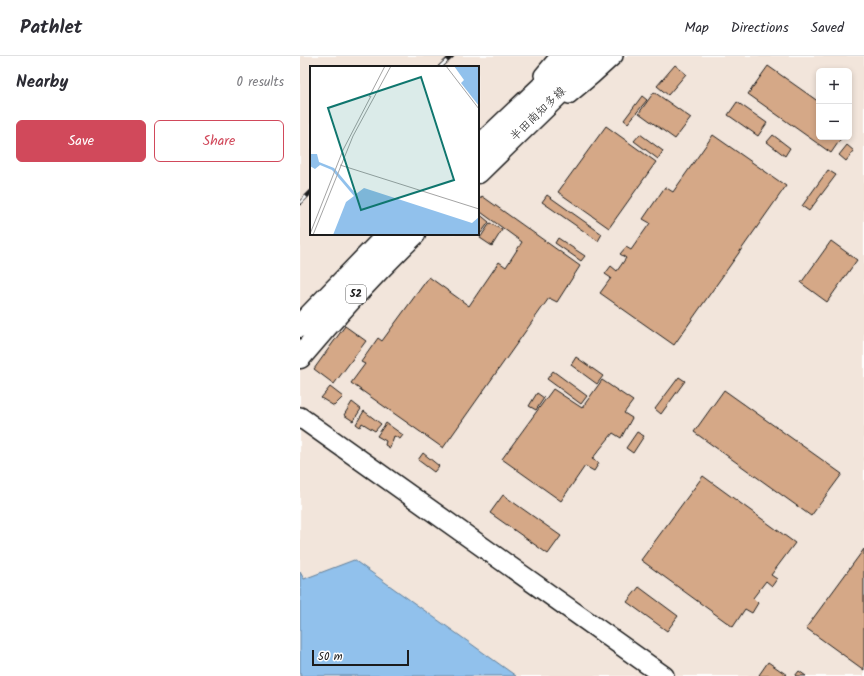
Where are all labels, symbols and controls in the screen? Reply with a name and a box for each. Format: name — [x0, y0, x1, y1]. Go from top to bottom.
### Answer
text: Pathlet — [20, 13, 82, 43]
text: Map — [684, 17, 709, 39]
text: Directions — [731, 17, 789, 39]
text: Saved — [811, 17, 844, 39]
inset map — [310, 66, 479, 235]
map controls — [816, 68, 852, 140]
button: + — [816, 68, 852, 104]
text: Nearby — [16, 69, 68, 96]
text: 0 results — [237, 72, 284, 93]
street label: 半田南知多線 — [505, 82, 571, 146]
button: − — [816, 104, 852, 140]
button: Save — [16, 120, 146, 162]
button: Share — [154, 120, 284, 162]
road number: 52 — [346, 285, 366, 303]
scale bar — [312, 648, 409, 667]
text: 50 m — [318, 648, 343, 666]

